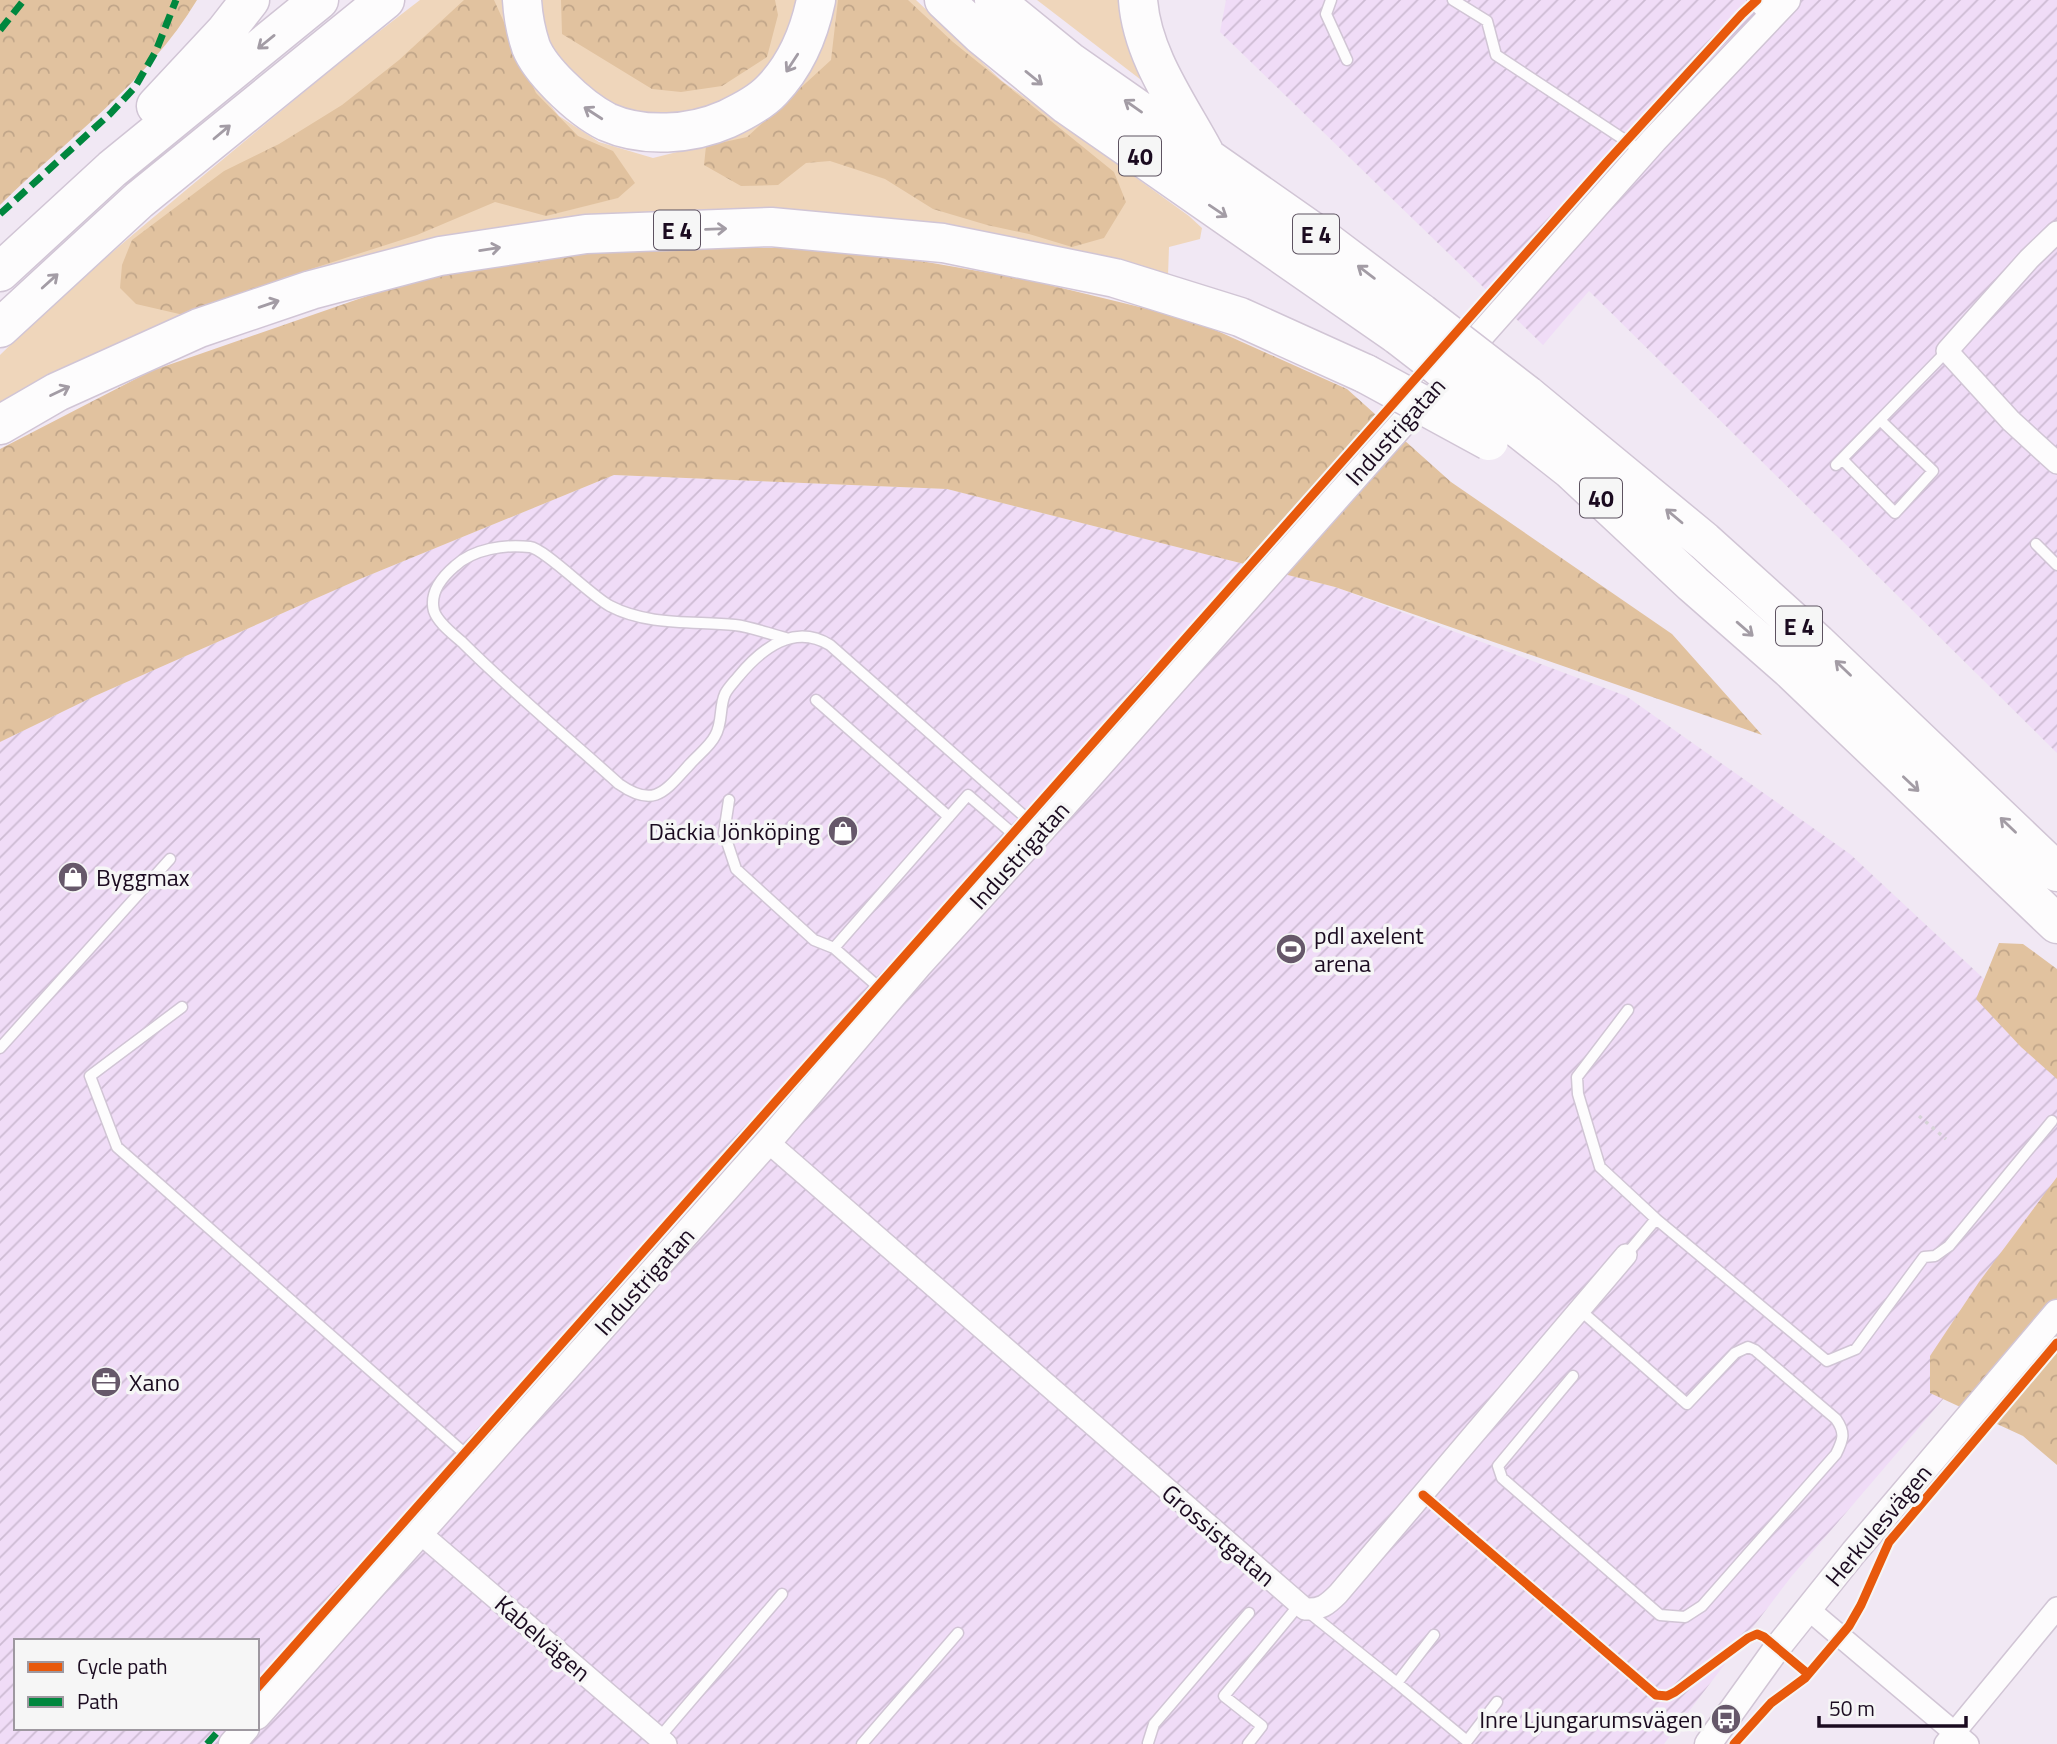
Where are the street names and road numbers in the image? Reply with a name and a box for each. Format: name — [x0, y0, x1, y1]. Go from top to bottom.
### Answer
road number: 40 — [1119, 136, 1161, 176]
road number: E 4 — [654, 210, 700, 249]
road number: E 4 — [1293, 215, 1339, 254]
street label: Industrigatan — [1336, 369, 1454, 493]
road number: 40 — [1580, 478, 1622, 518]
road number: E 4 — [1776, 606, 1822, 646]
street label: Industrigatan — [960, 793, 1078, 917]
street label: Industrigatan — [585, 1219, 703, 1343]
street label: Herkulesvägen — [1816, 1456, 1940, 1594]
street label: Grossistgatan — [1154, 1475, 1284, 1595]
street label: Kabelvägen — [487, 1586, 599, 1690]

